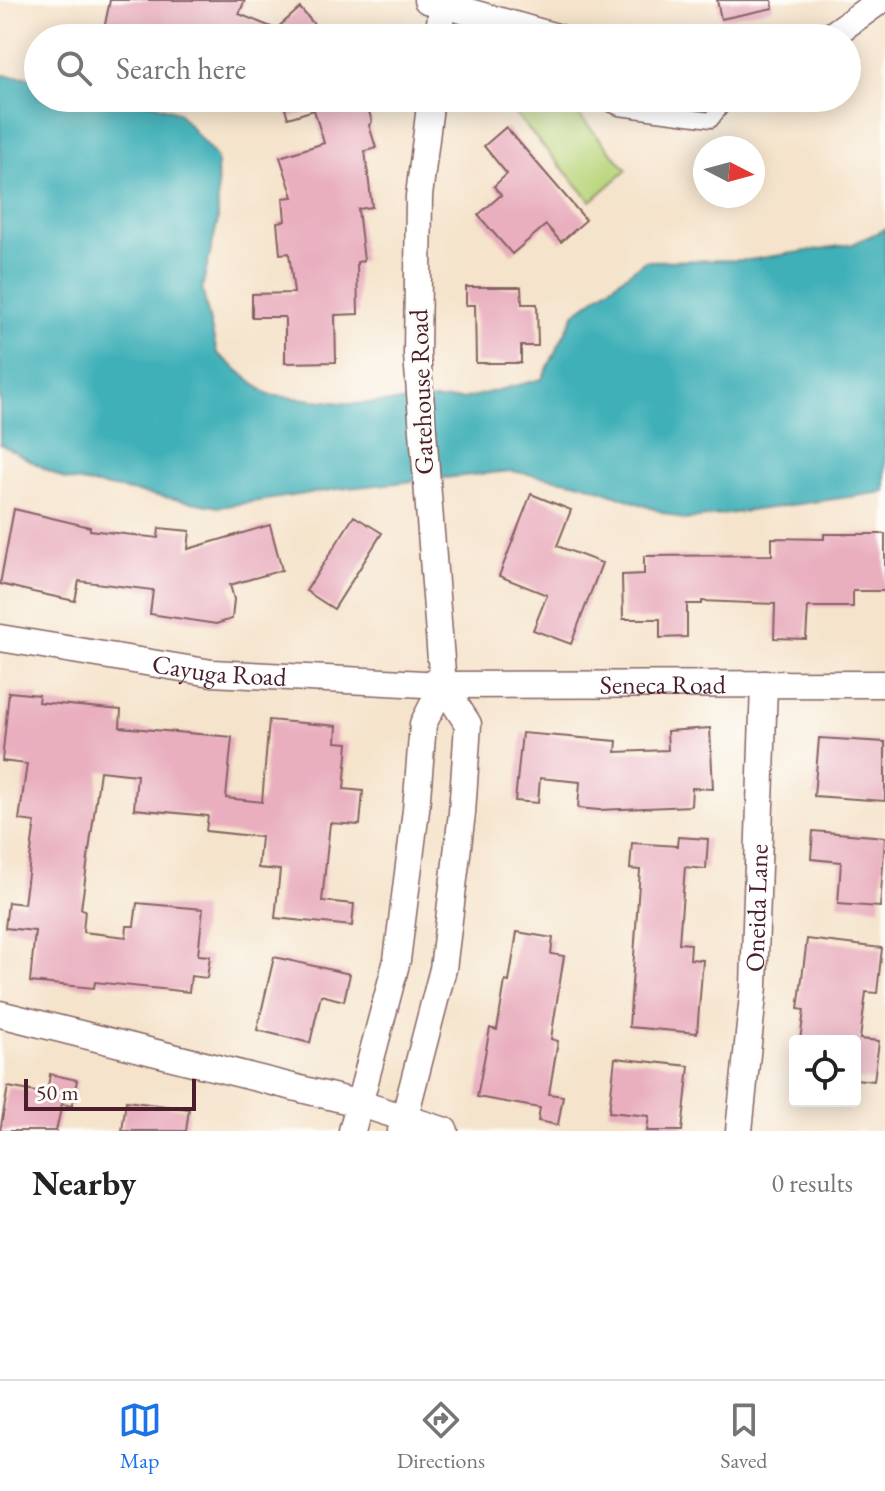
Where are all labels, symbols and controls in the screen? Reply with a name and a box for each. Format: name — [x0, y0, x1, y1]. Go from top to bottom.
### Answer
search box — [24, 24, 861, 112]
icon: search — [52, 46, 96, 90]
text: Search here — [116, 49, 246, 88]
north arrow — [693, 136, 765, 208]
street label: Gatehouse Road — [401, 308, 441, 475]
street label: Cayuga Road — [150, 646, 288, 694]
street label: Seneca Road — [600, 667, 727, 702]
street label: Oneida Lane — [737, 843, 776, 972]
map controls — [789, 1035, 861, 1107]
button: locate — [789, 1035, 861, 1107]
scale bar — [24, 1075, 196, 1111]
text: 50 m — [36, 1078, 79, 1107]
text: Nearby — [32, 1161, 136, 1205]
text: 0 results — [772, 1166, 853, 1200]
tab: Map — [118, 1398, 162, 1475]
tab: Directions — [397, 1398, 485, 1475]
tab: Saved — [720, 1398, 767, 1475]

